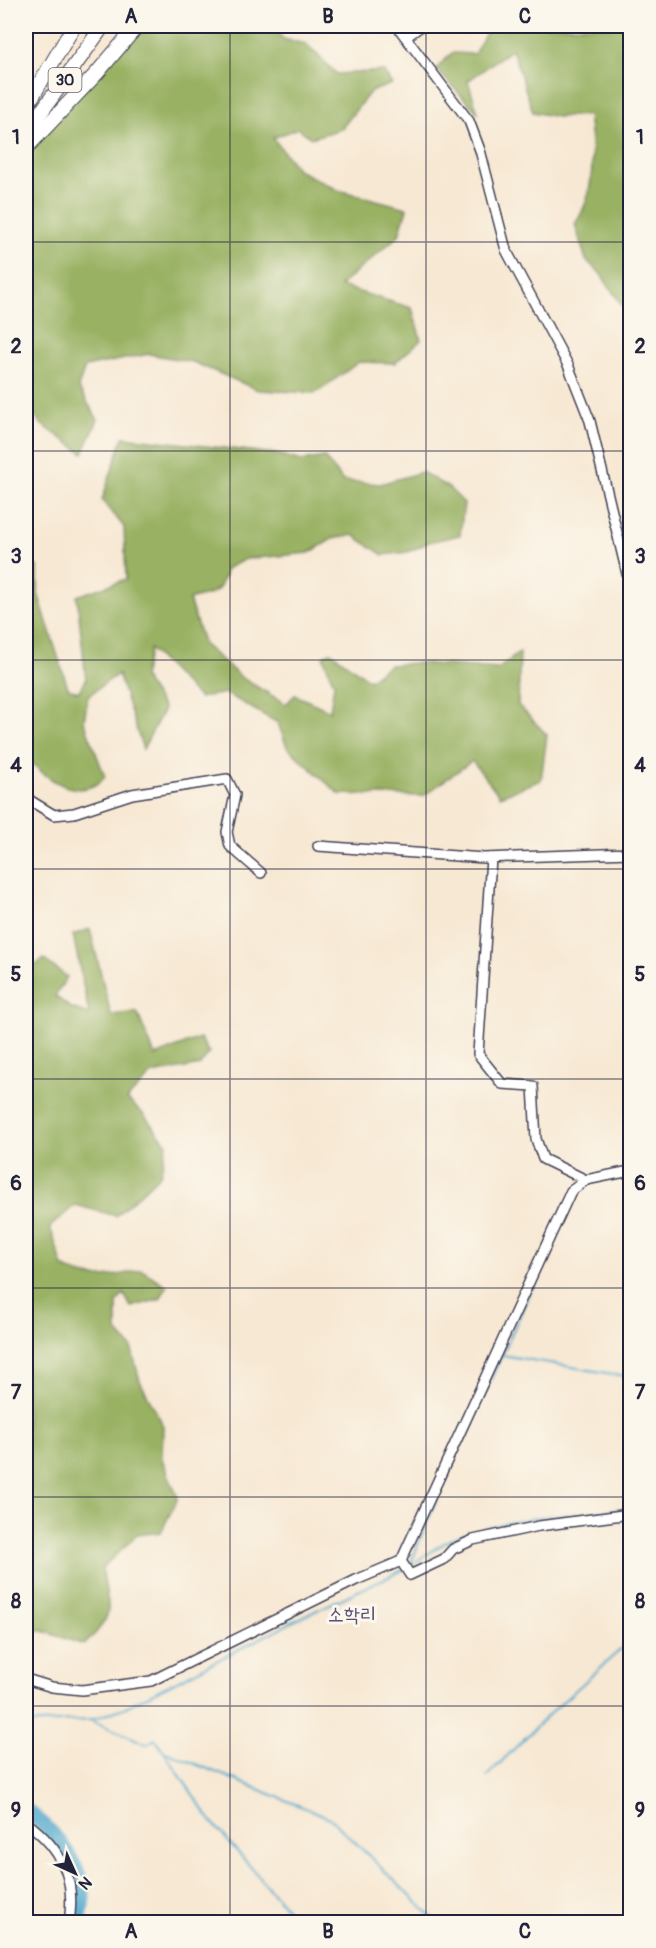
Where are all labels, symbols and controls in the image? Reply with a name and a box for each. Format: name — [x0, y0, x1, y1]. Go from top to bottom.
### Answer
text: A — [125, 4, 138, 29]
text: B — [322, 4, 334, 29]
text: C — [519, 4, 531, 29]
road number: 30 — [48, 68, 82, 92]
text: 1 — [12, 125, 20, 150]
text: 1 — [636, 125, 644, 150]
text: 2 — [10, 334, 22, 359]
text: 2 — [634, 334, 646, 359]
text: 3 — [10, 544, 22, 569]
text: 3 — [634, 544, 646, 569]
text: 4 — [10, 753, 22, 778]
text: 4 — [634, 753, 646, 778]
text: 5 — [11, 962, 22, 987]
text: 5 — [635, 962, 646, 987]
text: 6 — [10, 1171, 22, 1196]
text: 6 — [634, 1171, 646, 1196]
text: 7 — [11, 1380, 22, 1405]
text: 7 — [635, 1380, 646, 1405]
text: 8 — [11, 1589, 21, 1614]
text: 8 — [635, 1589, 645, 1614]
district label: 소학리 — [328, 1602, 376, 1627]
text: 9 — [11, 1798, 21, 1823]
text: 9 — [635, 1798, 645, 1823]
north arrow — [45, 1843, 105, 1903]
text: N — [74, 1872, 96, 1894]
text: A — [125, 1919, 138, 1944]
text: B — [322, 1919, 334, 1944]
text: C — [519, 1919, 531, 1944]

